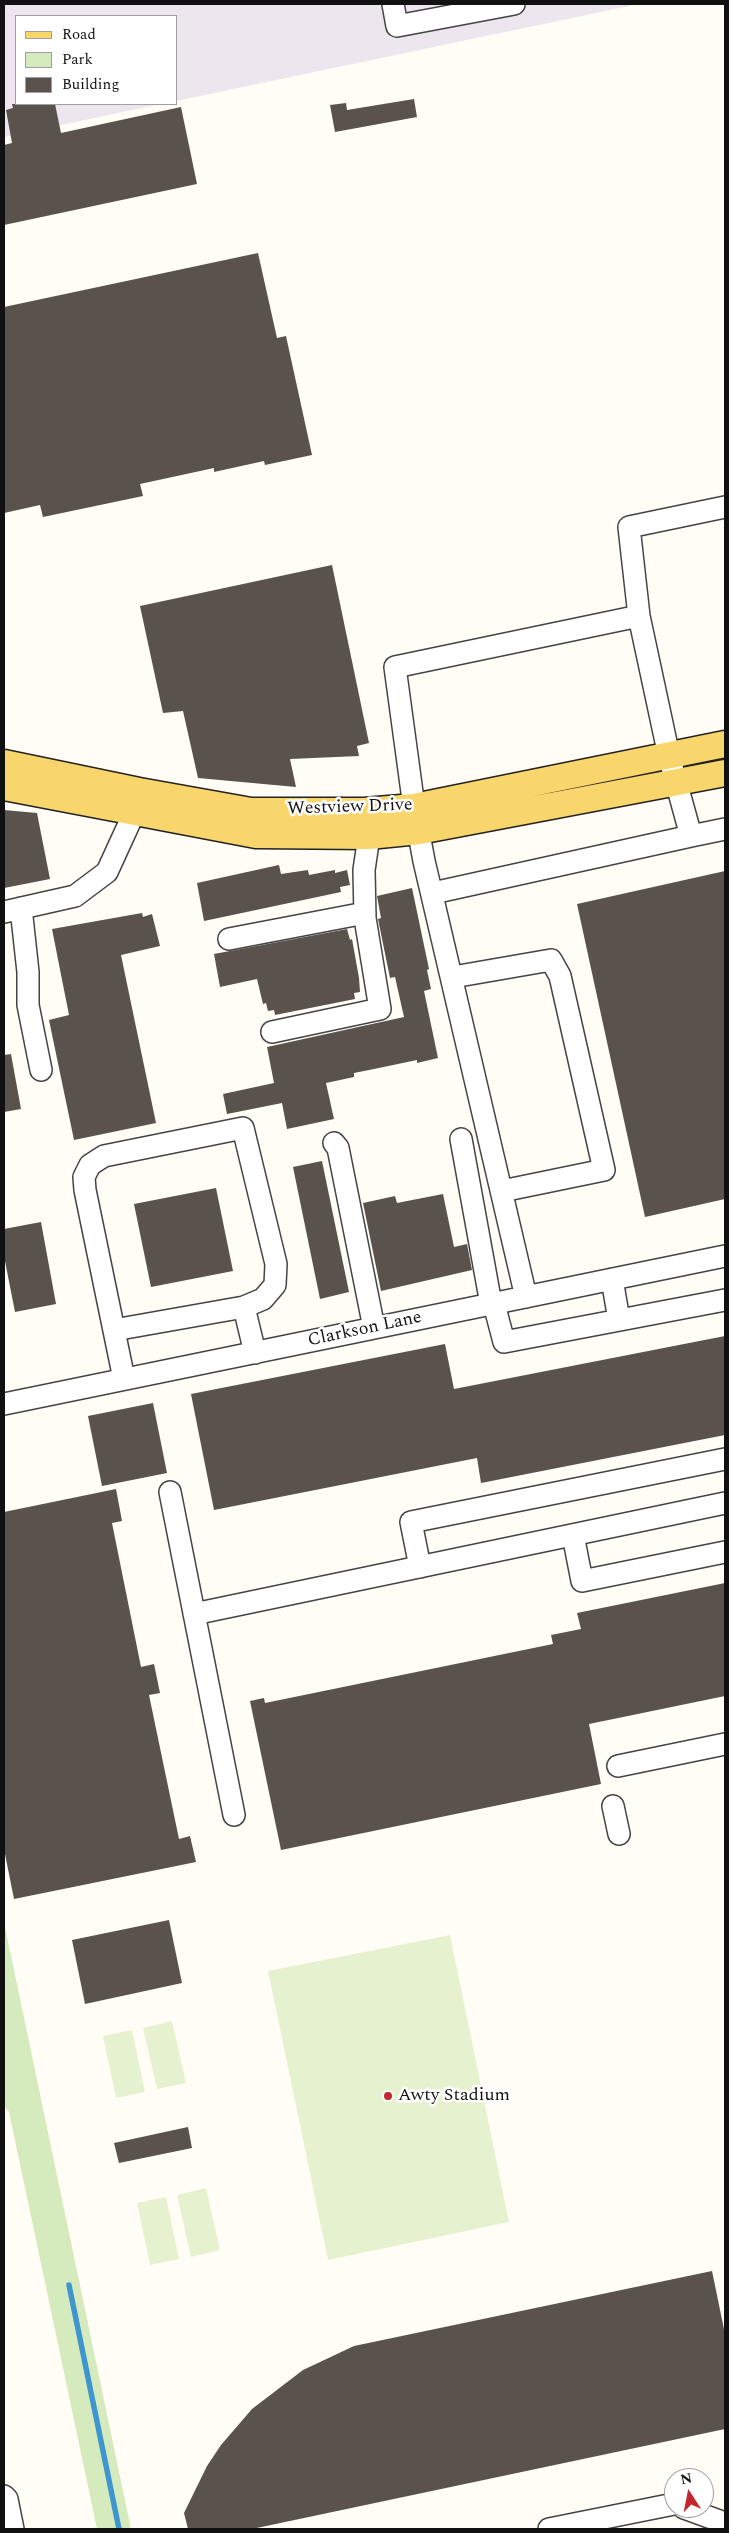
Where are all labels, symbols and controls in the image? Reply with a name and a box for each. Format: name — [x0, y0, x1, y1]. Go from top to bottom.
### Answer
legend — [15, 15, 178, 105]
text: Road — [62, 23, 96, 46]
text: Park — [62, 48, 93, 71]
text: Building — [62, 73, 119, 96]
street label: Westview Drive — [287, 795, 413, 821]
street label: Clarkson Lane — [306, 1307, 424, 1353]
place label: Awty Stadium — [398, 2085, 510, 2107]
marker: Awty Stadium — [382, 2090, 394, 2102]
text: N — [679, 2467, 694, 2490]
north arrow — [664, 2468, 714, 2518]

